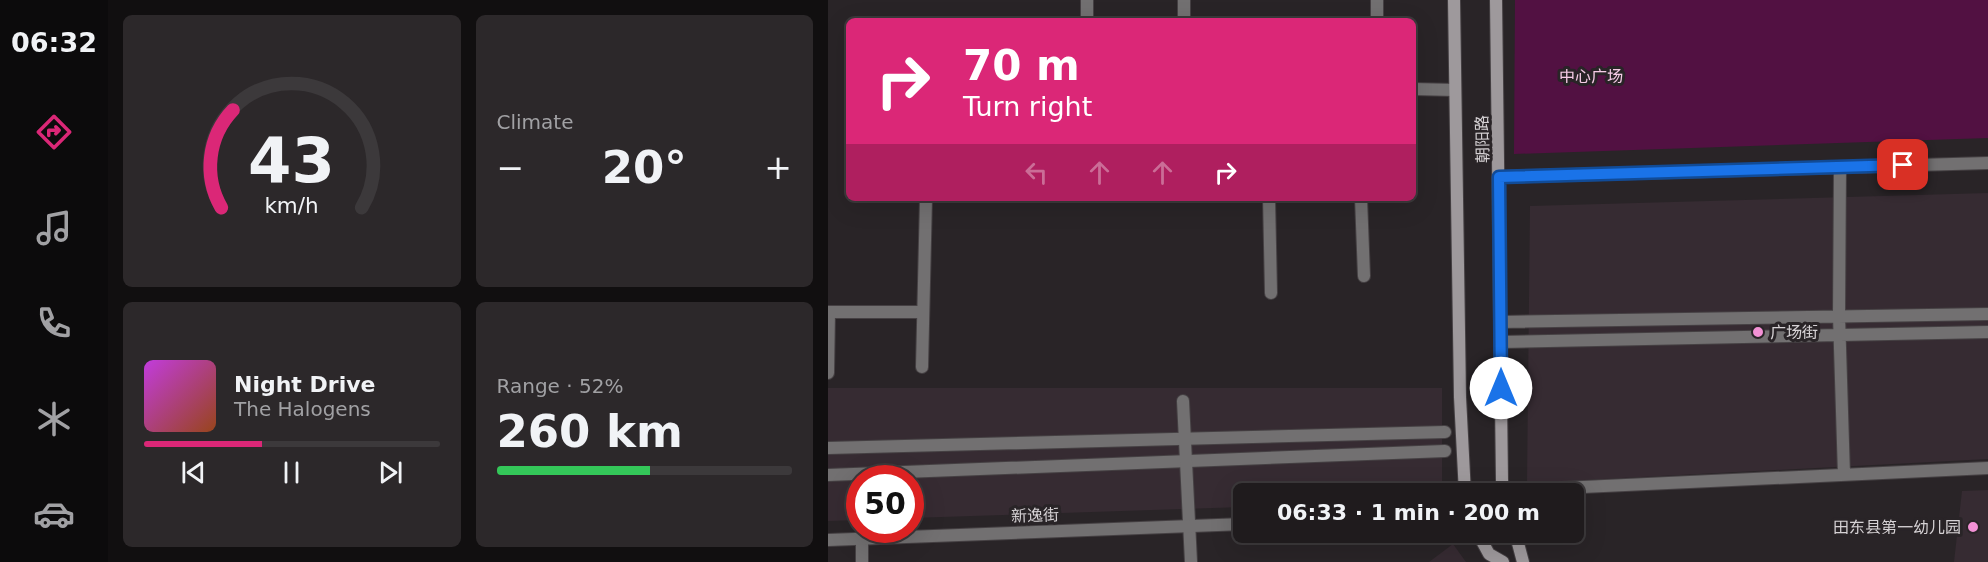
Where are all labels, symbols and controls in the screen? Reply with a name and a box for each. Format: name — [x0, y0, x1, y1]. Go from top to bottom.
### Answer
text: 06:32 — [11, 27, 97, 58]
text: 70 m — [963, 41, 1080, 90]
icon: right — [864, 42, 942, 120]
park label: 中心广场 — [1559, 67, 1623, 86]
text: Turn right — [963, 91, 1092, 122]
text: Climate — [497, 110, 573, 134]
icon: directions — [33, 111, 75, 153]
street label: 朝阳路 — [1473, 115, 1492, 163]
text: 43 — [248, 124, 335, 197]
pin — [1877, 139, 1928, 190]
text: 20° — [602, 141, 687, 194]
text: − — [497, 148, 524, 187]
text: + — [764, 148, 792, 187]
icon: arrive — [1886, 148, 1919, 181]
icon: left — [1020, 156, 1053, 189]
icon: ahead — [1083, 156, 1116, 189]
icon: ahead — [1146, 156, 1179, 189]
icon: right — [1209, 156, 1242, 189]
text: km/h — [265, 193, 319, 218]
icon: music — [33, 207, 75, 249]
icon: phone — [33, 302, 75, 344]
place label: 广场街 — [1770, 323, 1818, 342]
marker: 广场街 — [1751, 325, 1765, 339]
position arrow — [1469, 356, 1533, 420]
text: Night Drive — [234, 372, 375, 397]
text: Range · 52% — [497, 374, 623, 398]
text: The Halogens — [234, 397, 371, 421]
icon: climate — [33, 398, 75, 440]
text: 260 km — [497, 405, 683, 458]
icon: previous — [177, 456, 210, 489]
icon: pause — [275, 456, 308, 489]
icon: next — [374, 456, 407, 489]
speed limit sign: 50 — [846, 465, 924, 543]
icon: car — [33, 493, 75, 535]
text: 06:33 · 1 min · 200 m — [1277, 500, 1540, 525]
street label: 新逸街 — [1011, 505, 1059, 526]
place label: 田东县第一幼儿园 — [1833, 518, 1961, 537]
marker: 田东县第一幼儿园 — [1966, 520, 1980, 534]

